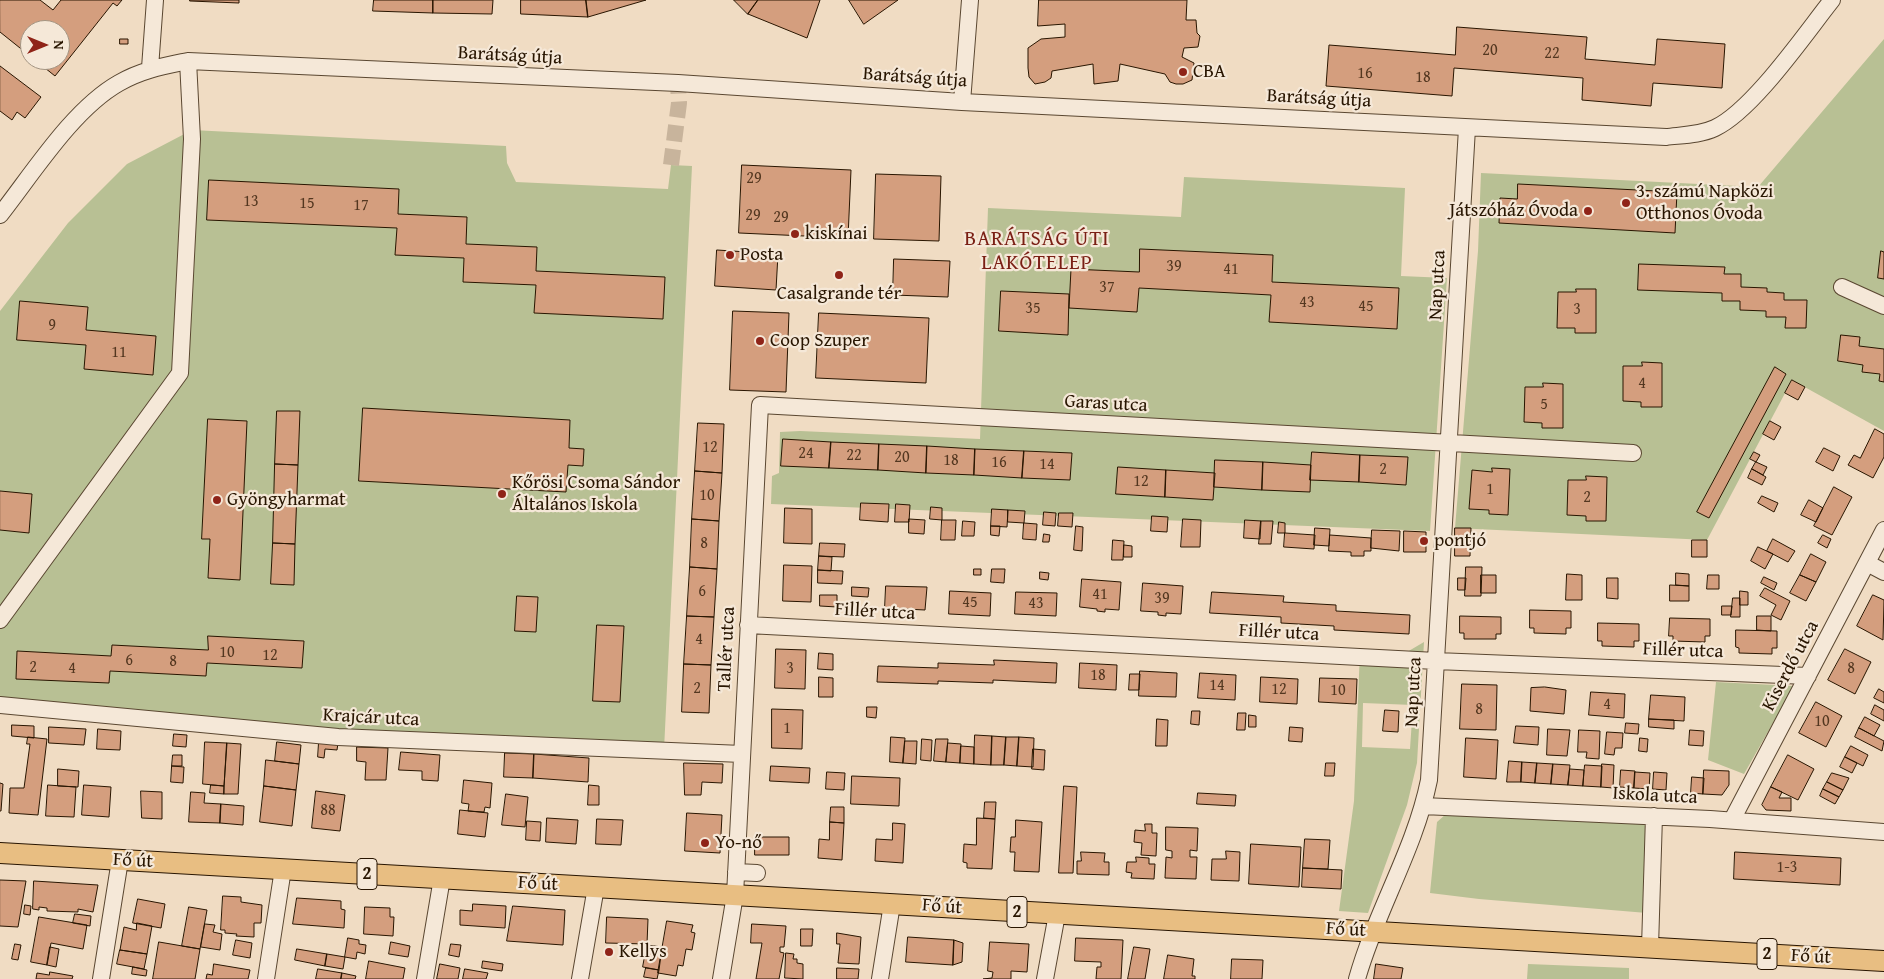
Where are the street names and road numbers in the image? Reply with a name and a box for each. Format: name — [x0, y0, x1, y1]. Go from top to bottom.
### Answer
street label: Barátság útja — [457, 42, 563, 70]
street label: Barátság útja — [862, 63, 968, 93]
street label: Barátság útja — [1266, 85, 1372, 113]
street label: Nap utca — [1425, 249, 1451, 321]
street label: Garas utca — [1064, 390, 1148, 418]
street label: Fillér utca — [834, 599, 916, 625]
street label: Tallér utca — [713, 606, 741, 692]
street label: Kiserdő utca — [1758, 617, 1824, 715]
street label: Fillér utca — [1238, 620, 1320, 646]
street label: Fillér utca — [1642, 638, 1724, 664]
street label: Nap utca — [1401, 656, 1427, 728]
street label: Krajcár utca — [322, 704, 420, 732]
street label: Iskola utca — [1612, 782, 1698, 810]
street label: Fő út — [112, 849, 154, 873]
road number: 2 — [357, 859, 377, 890]
street label: Fő út — [517, 872, 559, 896]
street label: Fő út — [921, 894, 963, 920]
road number: 2 — [1007, 896, 1027, 928]
street label: Fő út — [1325, 918, 1367, 942]
road number: 2 — [1757, 939, 1777, 970]
street label: Fő út — [1790, 945, 1832, 969]

